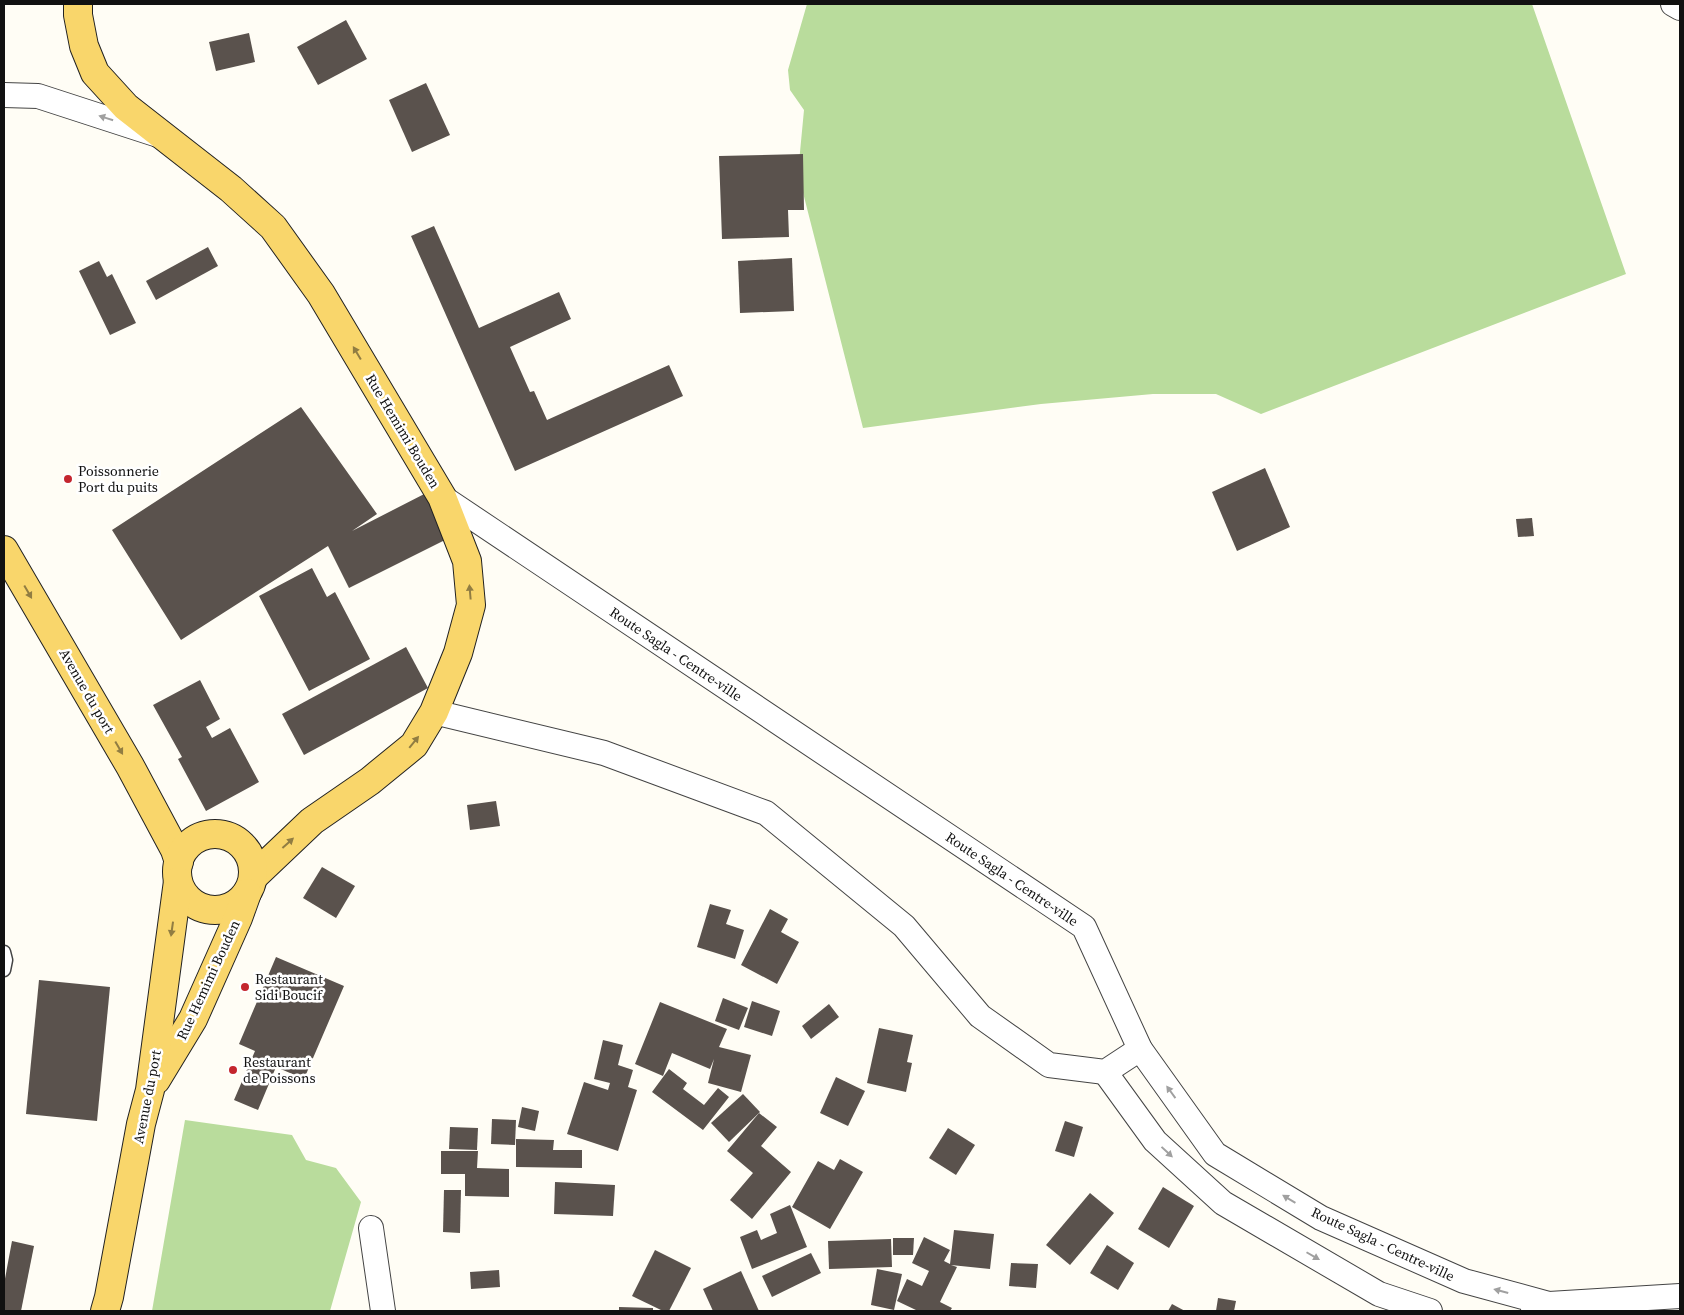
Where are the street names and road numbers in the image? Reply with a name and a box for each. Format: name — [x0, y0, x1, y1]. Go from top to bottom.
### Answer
street label: Rue Hemimi Bouden — [361, 370, 445, 492]
street label: Route Sagla - Centre-ville — [606, 602, 746, 706]
street label: Avenue du port — [55, 645, 120, 738]
street label: Route Sagla - Centre-ville — [942, 827, 1082, 931]
street label: Rue Hemimi Bouden — [171, 916, 245, 1043]
street label: Avenue du port — [128, 1048, 166, 1146]
street label: Route Sagla - Centre-ville — [1308, 1202, 1458, 1286]

